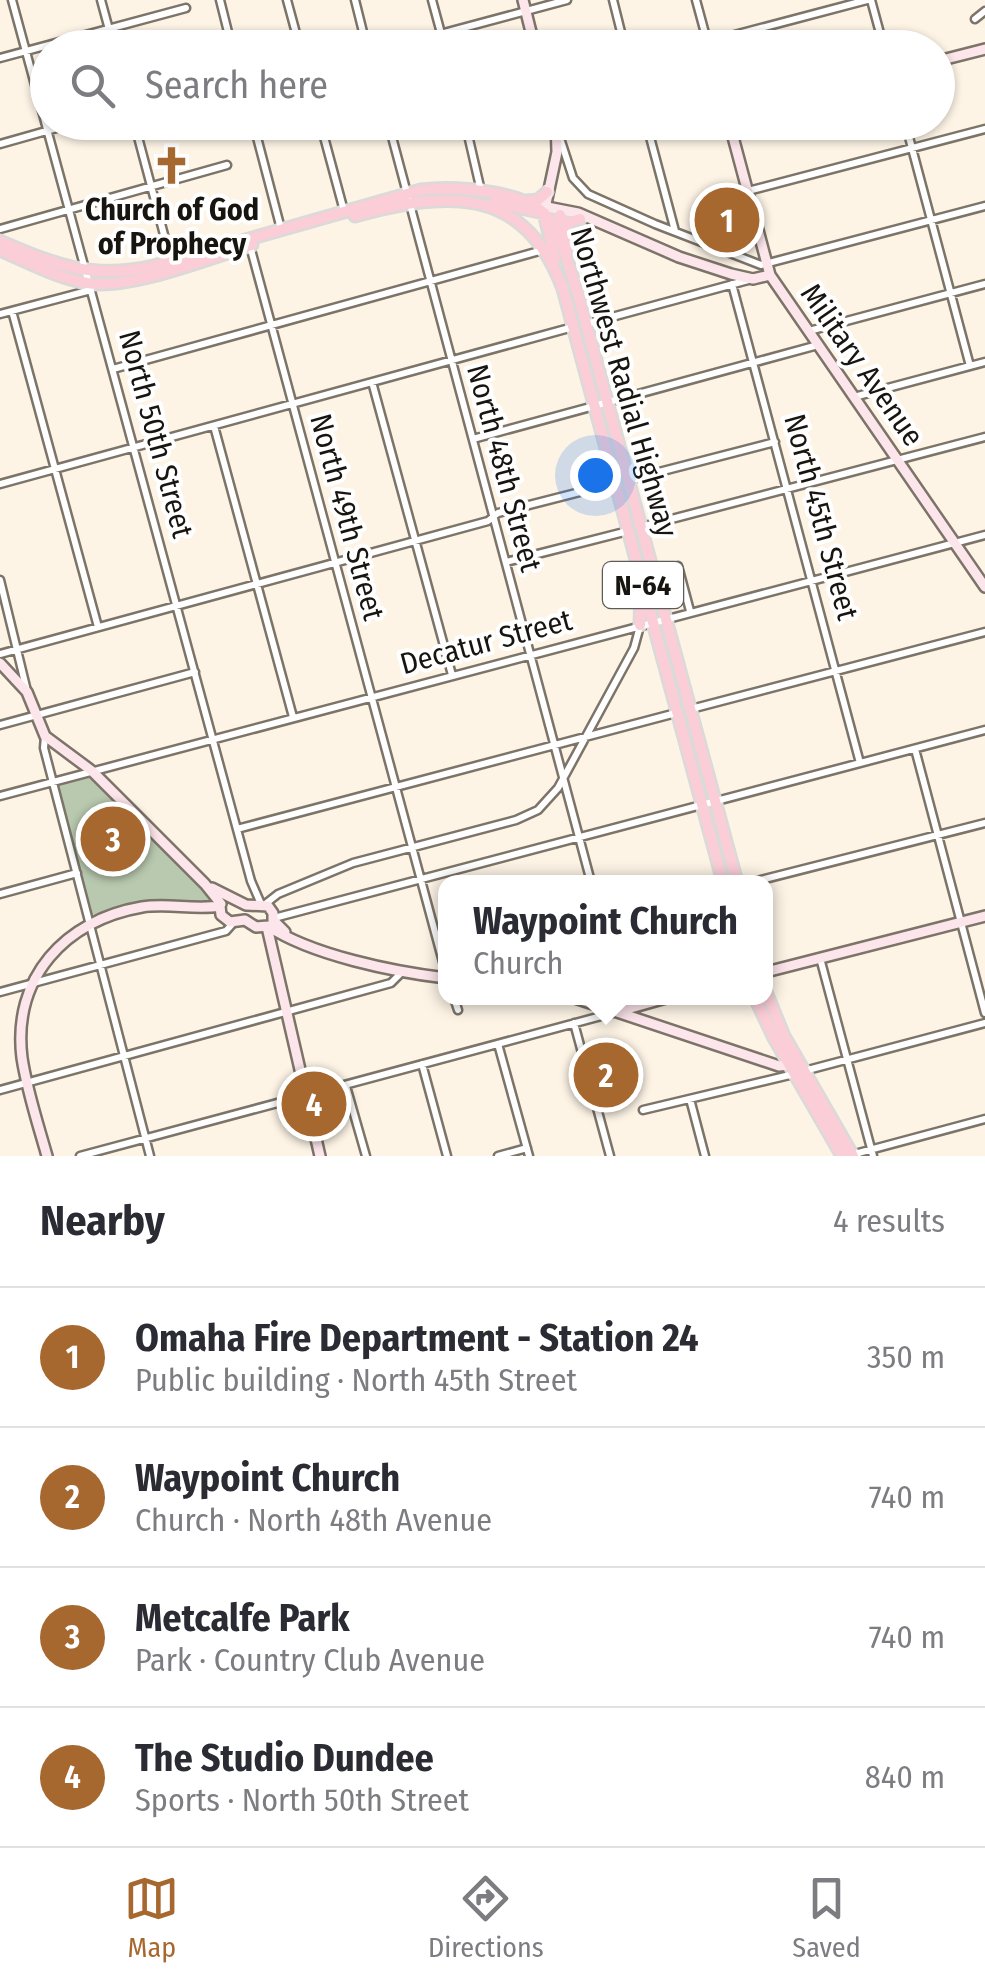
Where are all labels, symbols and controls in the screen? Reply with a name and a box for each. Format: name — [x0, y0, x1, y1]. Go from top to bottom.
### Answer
search box — [30, 30, 955, 140]
icon: search — [65, 58, 120, 113]
text: Search here — [145, 62, 328, 108]
church icon: Church of God of Prophecy — [151, 145, 193, 187]
pin: 1 — [694, 182, 760, 258]
place label: Church of God of Prophecy — [85, 192, 259, 262]
street label: Northwest Radial Highway — [563, 223, 686, 542]
street label: Military Avenue — [793, 277, 931, 453]
street label: North 50th Street — [111, 326, 201, 542]
street label: North 48th Street — [459, 360, 549, 576]
street label: North 49th Street — [302, 410, 392, 624]
street label: North 45th Street — [776, 410, 866, 624]
your location — [570, 450, 621, 501]
road number: N-64 — [603, 562, 683, 608]
street label: Decatur Street — [396, 602, 576, 682]
pin: 3 — [80, 802, 146, 876]
popup — [438, 875, 773, 1005]
text: Waypoint Church — [473, 898, 738, 944]
text: Church — [473, 944, 563, 982]
pin: 2 — [574, 1038, 638, 1112]
pin: 4 — [282, 1066, 346, 1142]
text: Nearby — [40, 1196, 165, 1246]
text: 4 results — [833, 1202, 945, 1240]
text: Omaha Fire Department - Station 24 — [135, 1315, 699, 1361]
text: 1 — [66, 1338, 79, 1376]
text: 350 m — [867, 1338, 945, 1376]
text: Public building · North 45th Street — [135, 1361, 577, 1399]
text: Waypoint Church — [135, 1455, 400, 1501]
text: 2 — [65, 1478, 80, 1516]
text: 740 m — [869, 1478, 945, 1516]
text: Church · North 48th Avenue — [135, 1501, 492, 1539]
text: Metcalfe Park — [135, 1595, 350, 1641]
text: 3 — [65, 1618, 80, 1656]
text: 740 m — [869, 1618, 945, 1656]
text: Park · Country Club Avenue — [135, 1641, 485, 1679]
text: The Studio Dundee — [135, 1735, 434, 1781]
text: 4 — [64, 1758, 81, 1796]
text: 840 m — [865, 1758, 945, 1796]
text: Sports · North 50th Street — [135, 1781, 469, 1819]
tab: Map — [124, 1871, 179, 1964]
tab: Directions — [428, 1871, 544, 1964]
tab: Saved — [792, 1871, 861, 1964]

